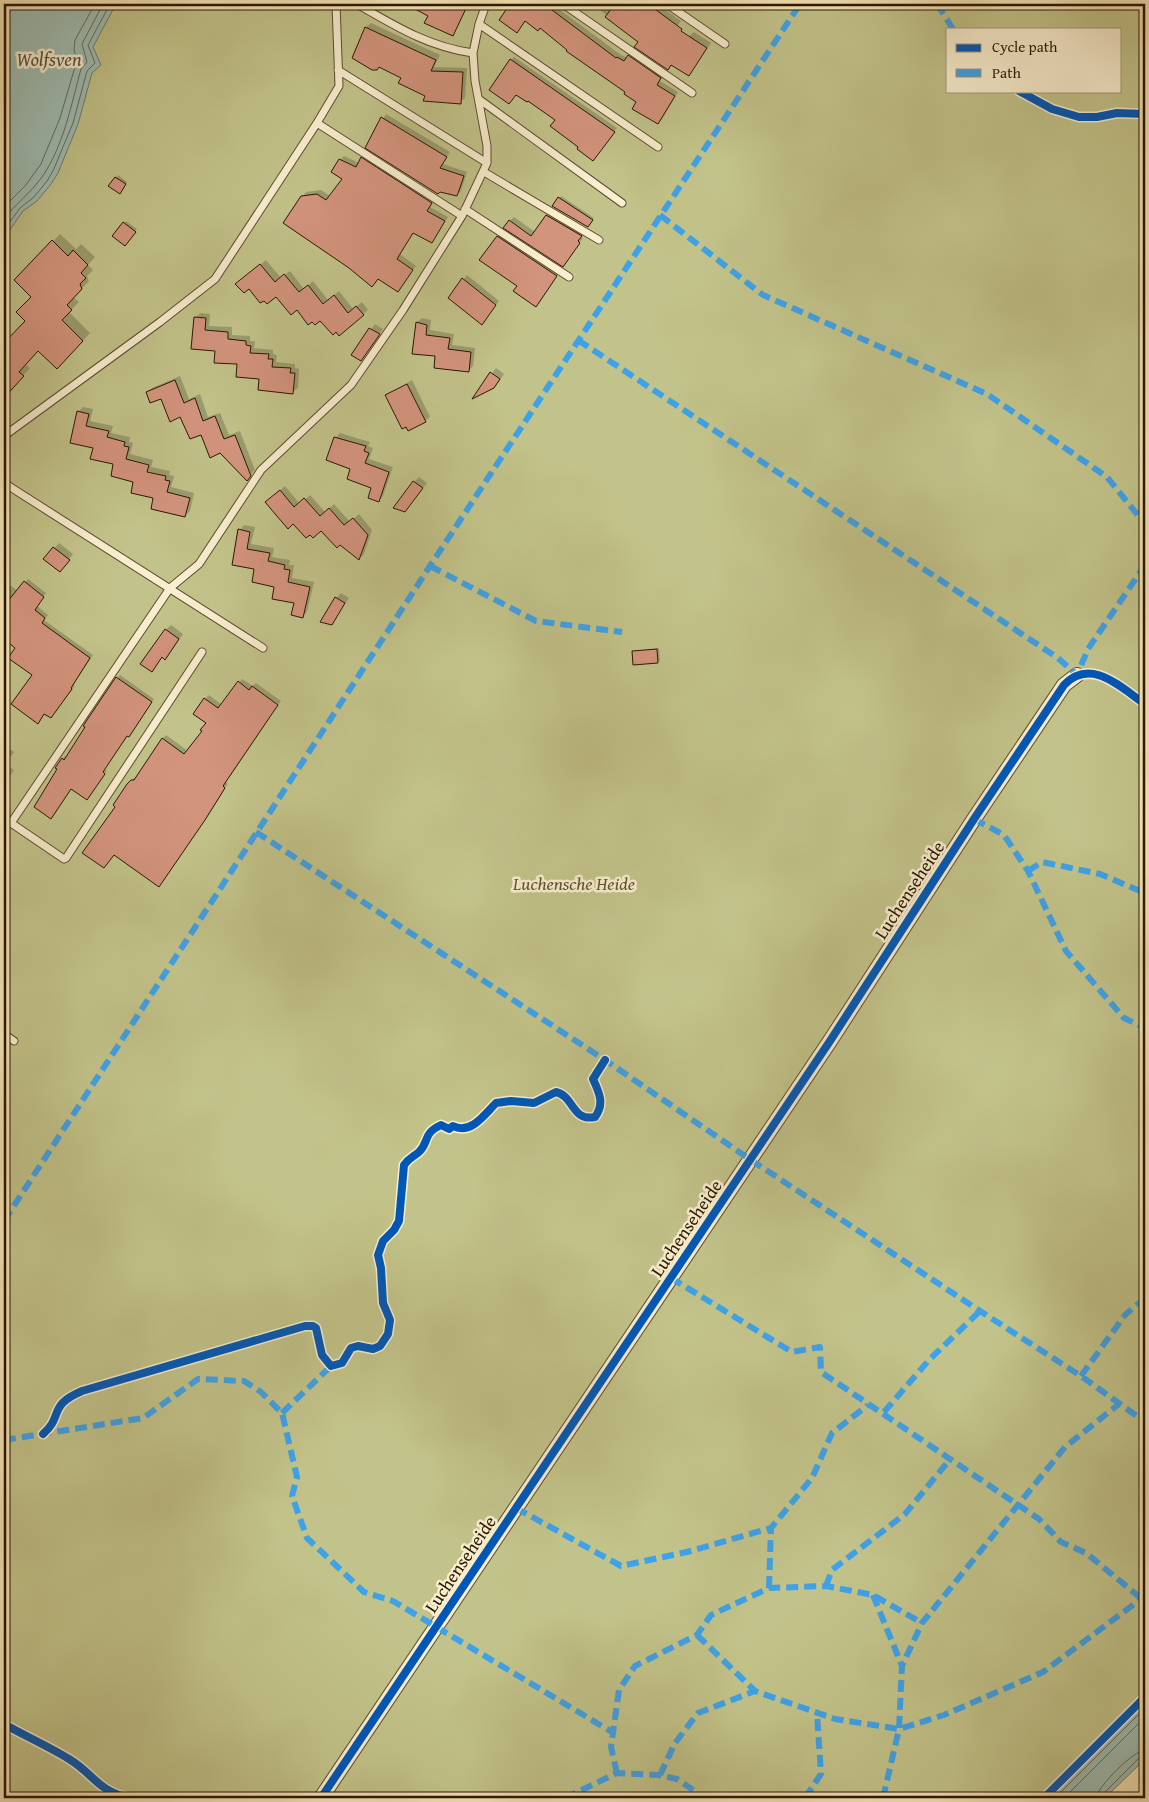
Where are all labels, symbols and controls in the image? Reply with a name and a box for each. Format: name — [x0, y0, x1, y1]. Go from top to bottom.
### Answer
legend — [946, 28, 1122, 92]
text: Cycle path — [992, 36, 1058, 57]
water label: Wolfsven — [16, 45, 82, 73]
text: Path — [992, 62, 1021, 83]
street label: Luchenseheide — [867, 836, 951, 944]
park label: Luchensche Heide — [512, 870, 635, 897]
street label: Luchenseheide — [643, 1174, 729, 1282]
street label: Luchenseheide — [417, 1510, 503, 1618]

